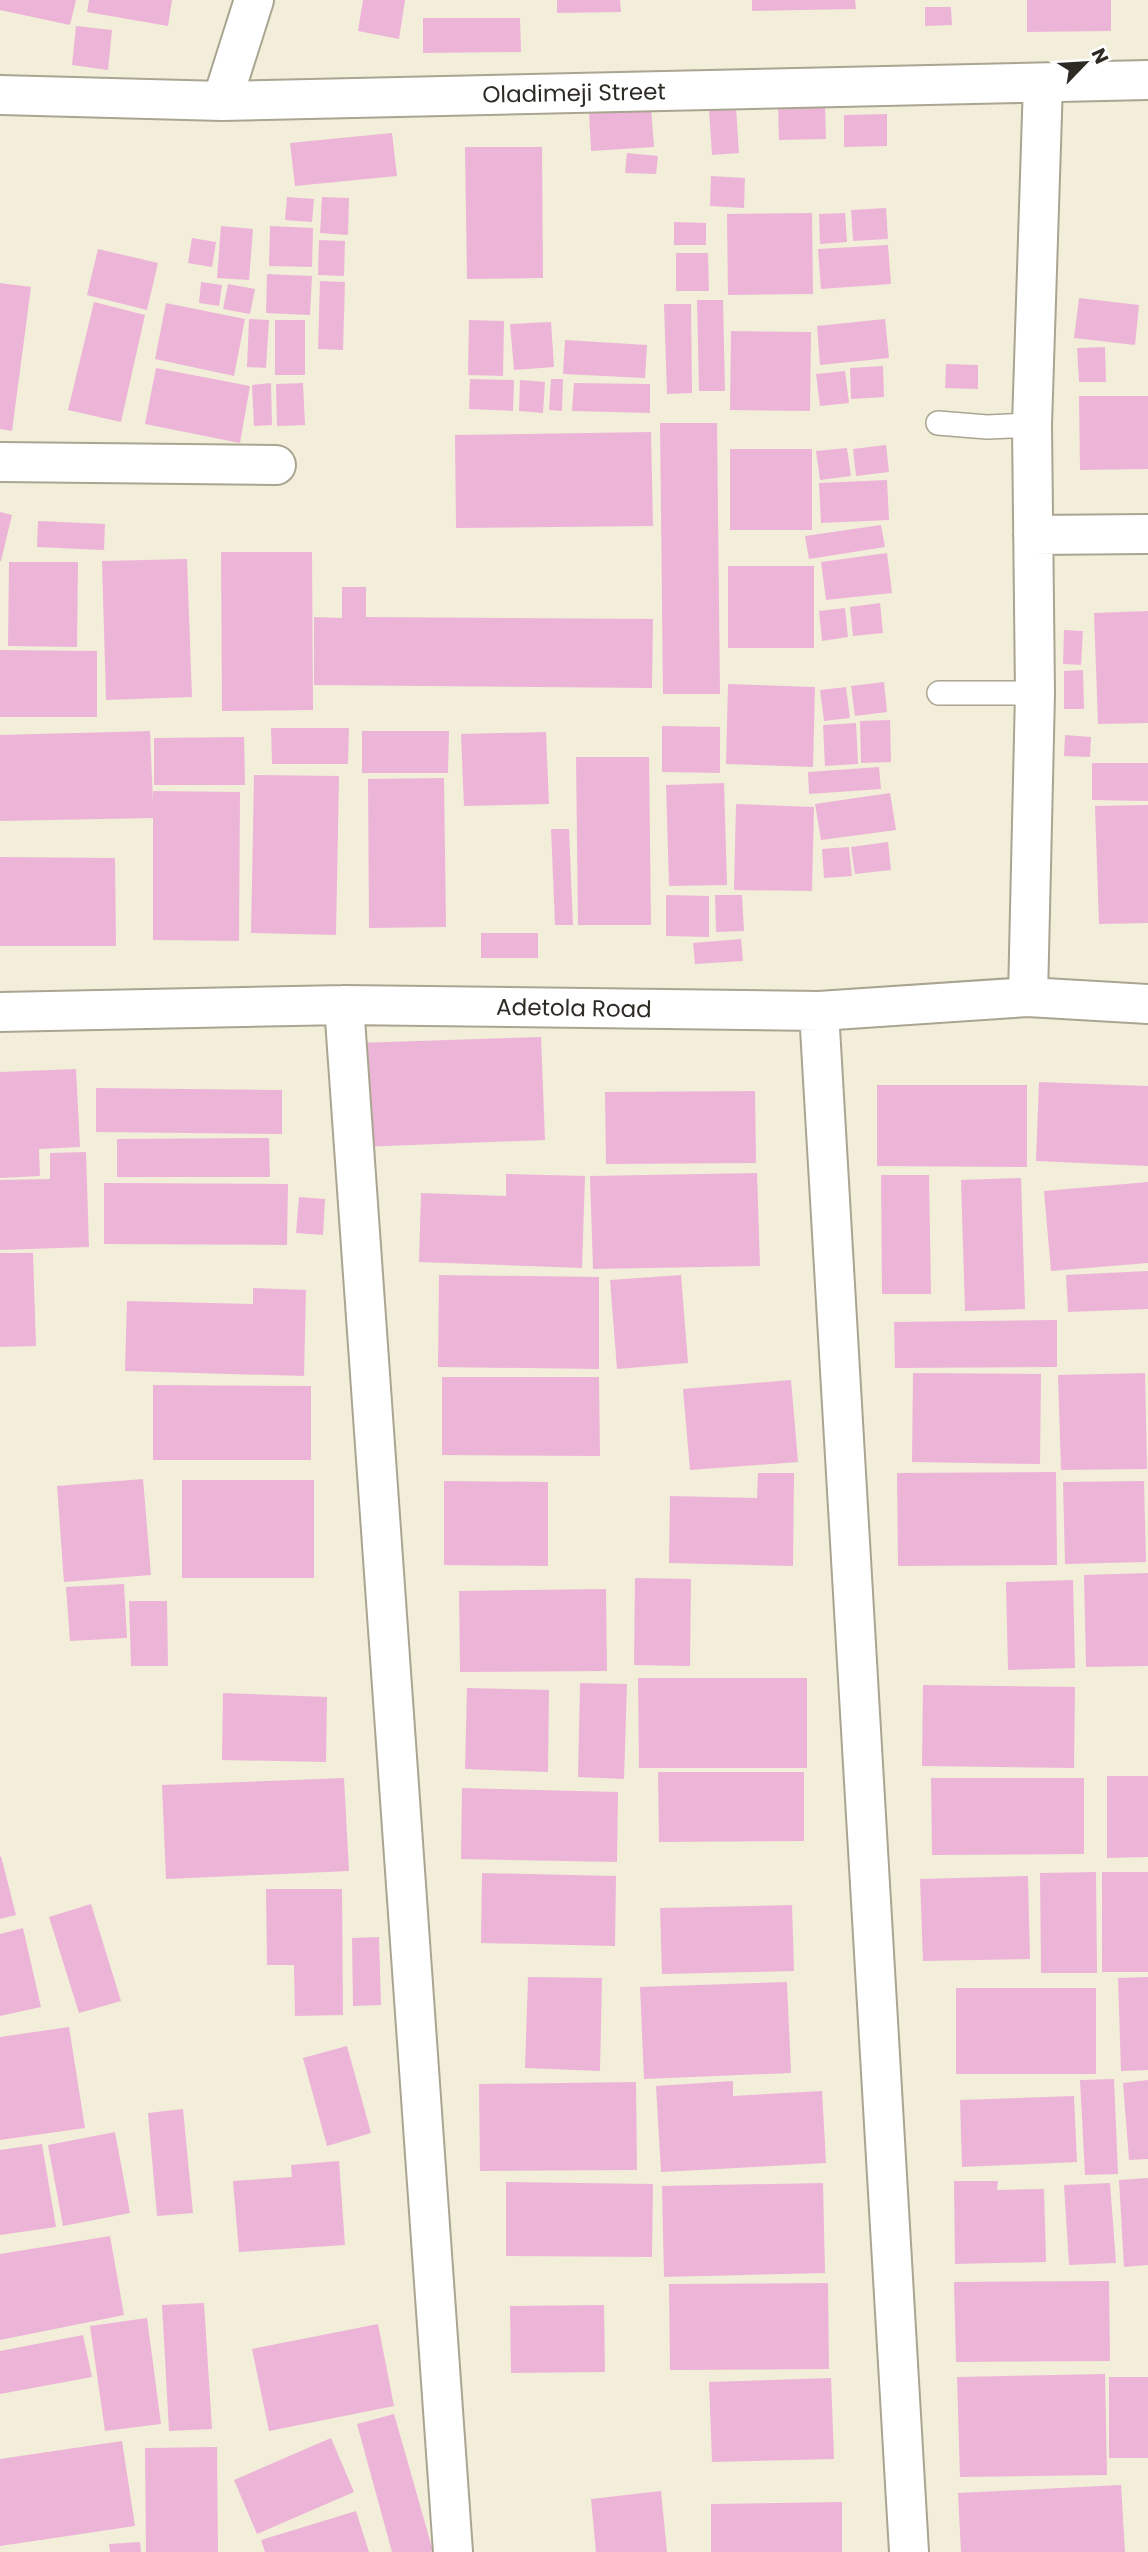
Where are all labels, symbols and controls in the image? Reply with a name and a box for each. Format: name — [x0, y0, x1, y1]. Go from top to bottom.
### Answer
north arrow — [1050, 28, 1120, 98]
text: N — [1085, 44, 1115, 68]
street label: Oladimeji Street — [482, 75, 666, 111]
street label: Adetola Road — [496, 991, 652, 1025]

